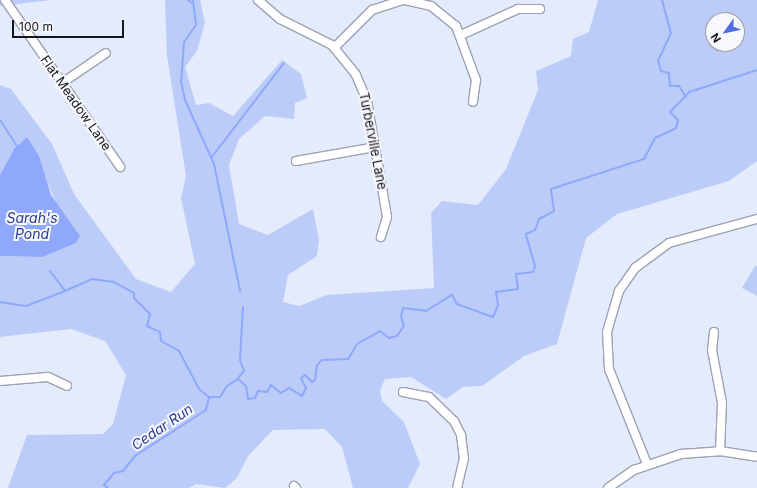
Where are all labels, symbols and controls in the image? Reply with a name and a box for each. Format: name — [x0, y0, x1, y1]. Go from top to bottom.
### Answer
scale bar — [14, 12, 126, 38]
north arrow — [705, 12, 745, 52]
text: 100 m — [19, 19, 53, 34]
text: N — [708, 31, 724, 45]
street label: Flat Meadow Lane — [37, 52, 115, 154]
street label: Turberville Lane — [356, 91, 390, 191]
water label: Sarah's Pond — [6, 210, 58, 242]
water label: Cedar Run — [128, 400, 196, 454]

